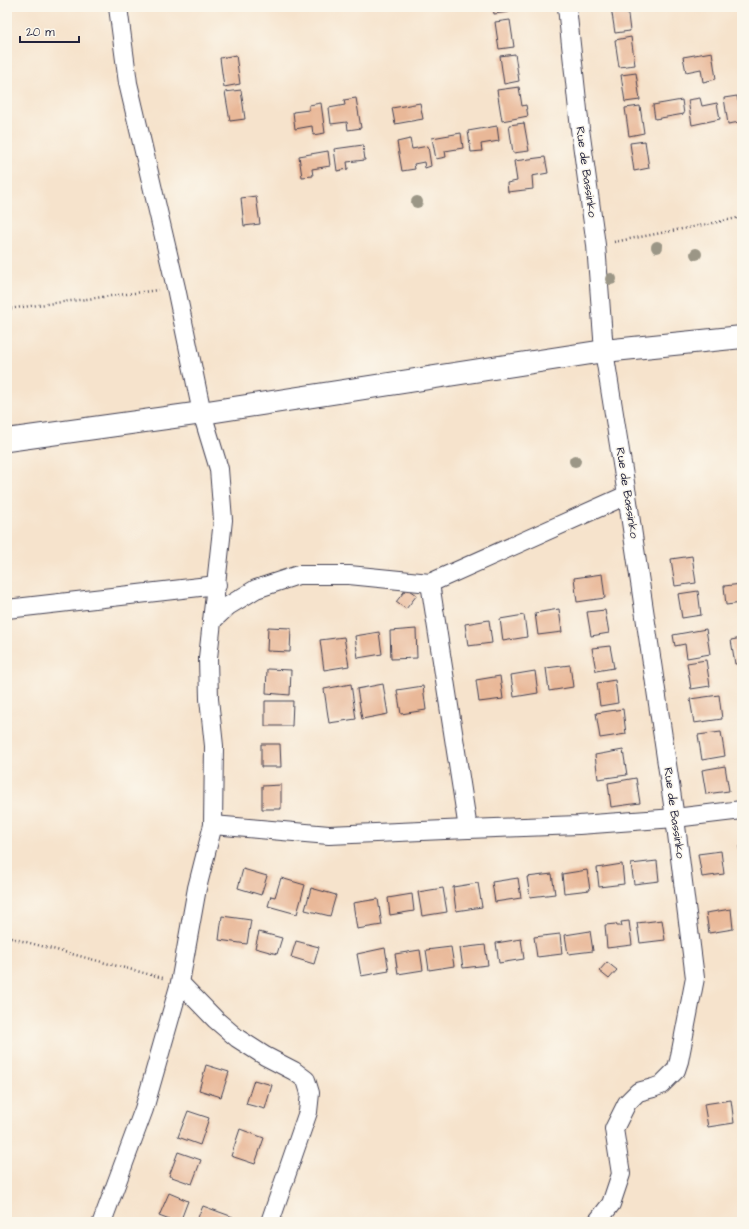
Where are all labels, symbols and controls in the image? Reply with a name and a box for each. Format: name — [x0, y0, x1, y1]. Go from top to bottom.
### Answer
scale bar — [20, 18, 79, 44]
text: 20 m — [26, 24, 55, 41]
street label: Rue de Bassinko — [571, 125, 601, 219]
street label: Rue de Bassinko — [611, 446, 643, 540]
street label: Rue de Bassinko — [659, 766, 689, 860]

